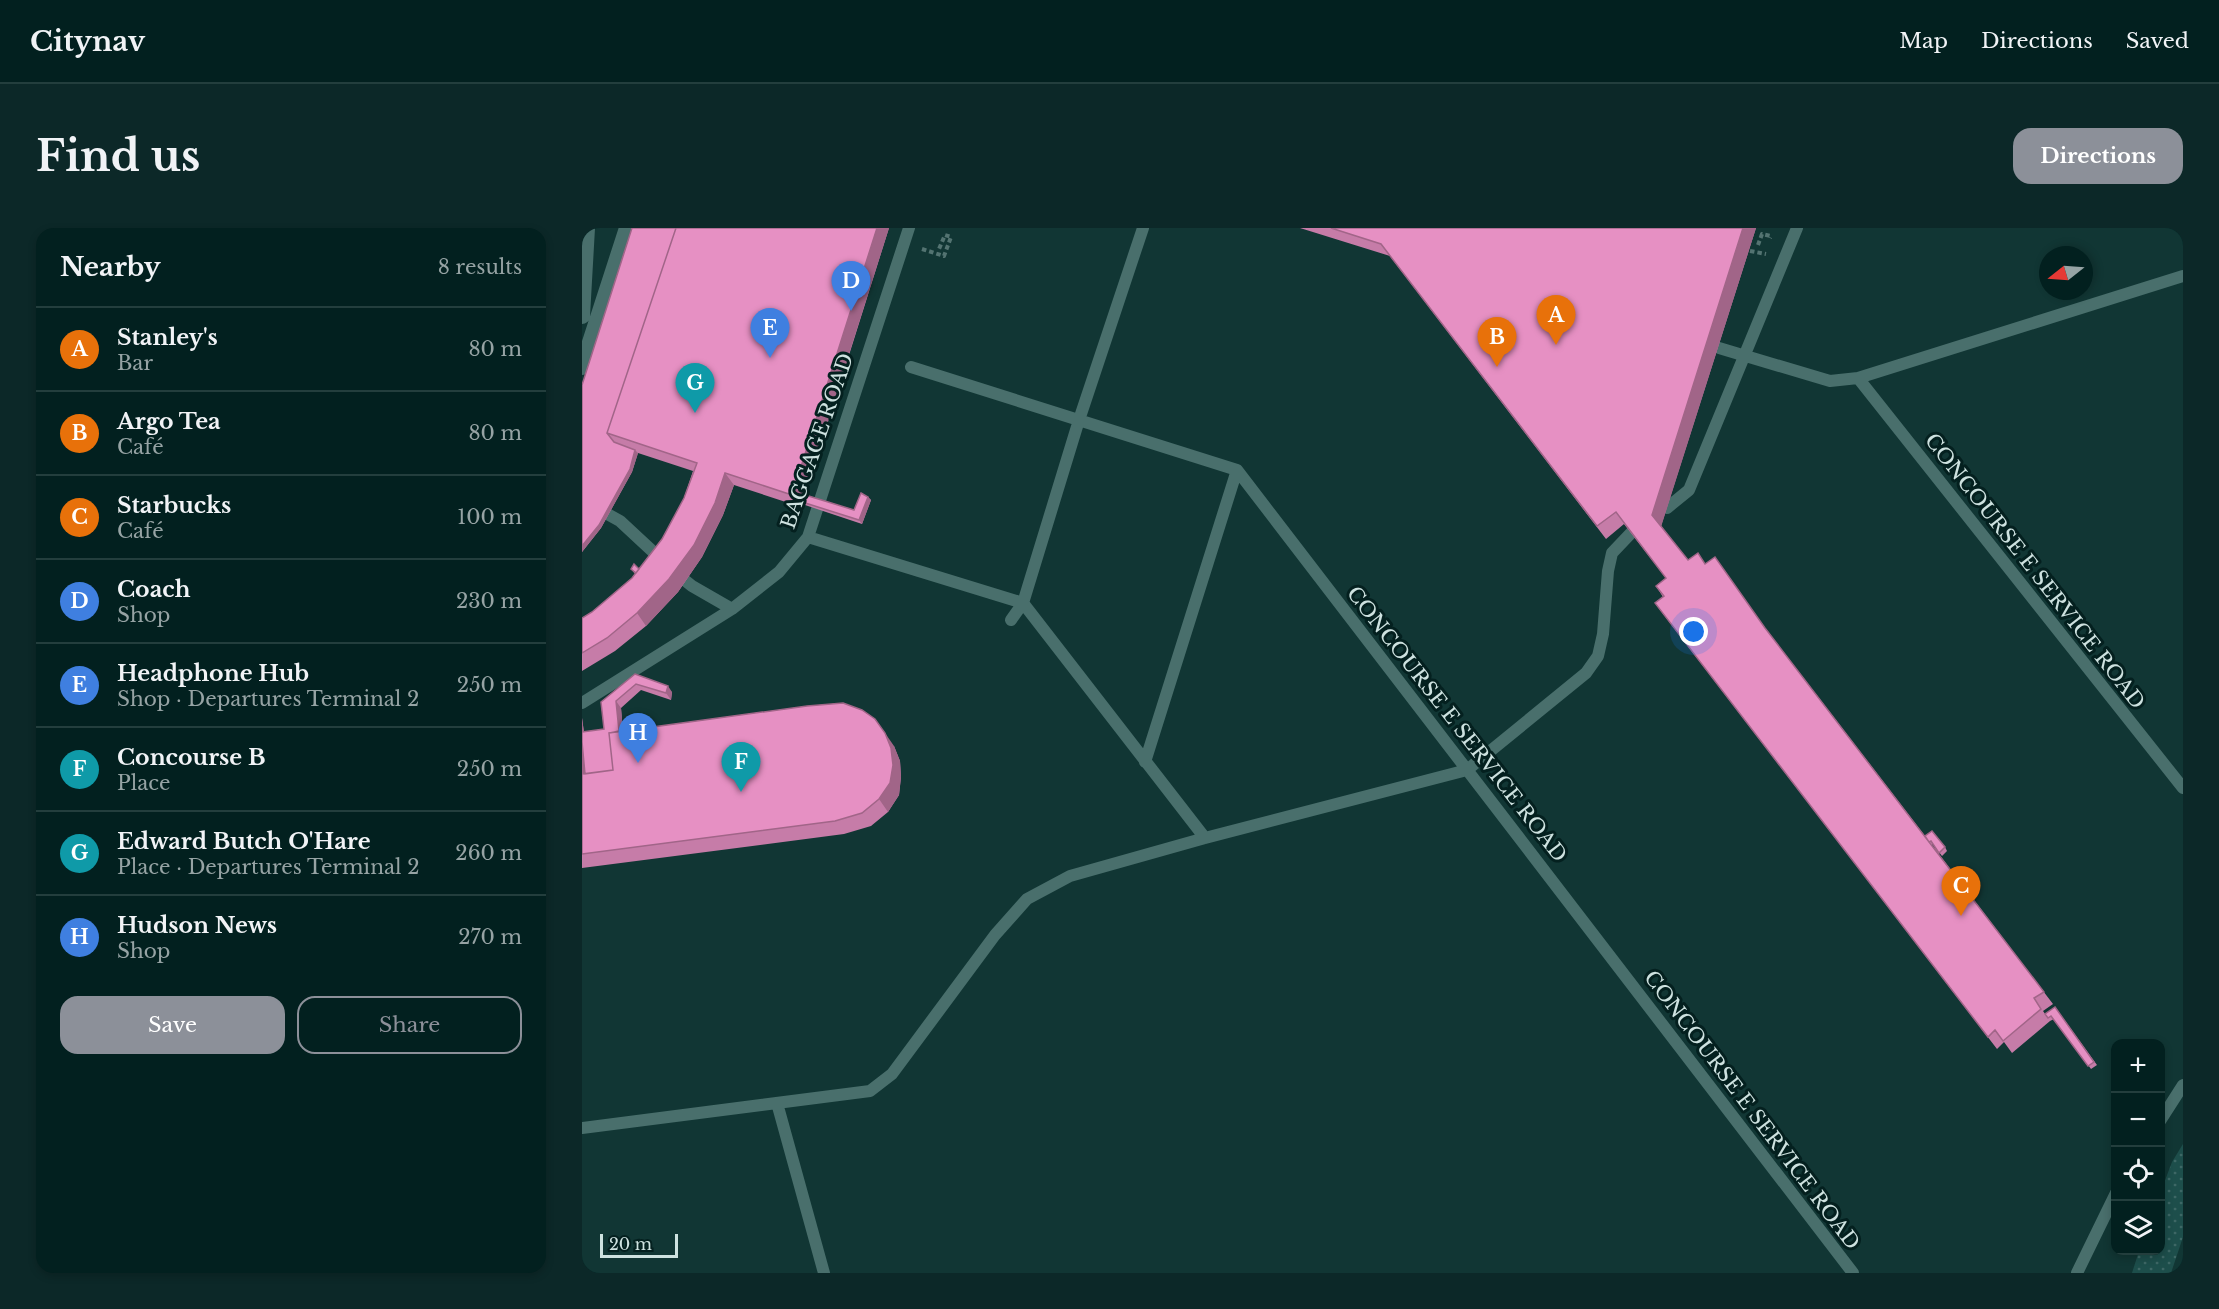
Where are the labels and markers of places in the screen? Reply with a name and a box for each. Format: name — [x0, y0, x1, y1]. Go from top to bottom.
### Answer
pin: D — [832, 262, 870, 311]
pin: A — [1536, 296, 1576, 345]
pin: E — [750, 308, 789, 358]
pin: B — [1478, 318, 1516, 367]
pin: G — [676, 364, 714, 413]
pin: H — [618, 714, 658, 763]
pin: F — [722, 742, 760, 792]
pin: C — [1942, 866, 1980, 916]

